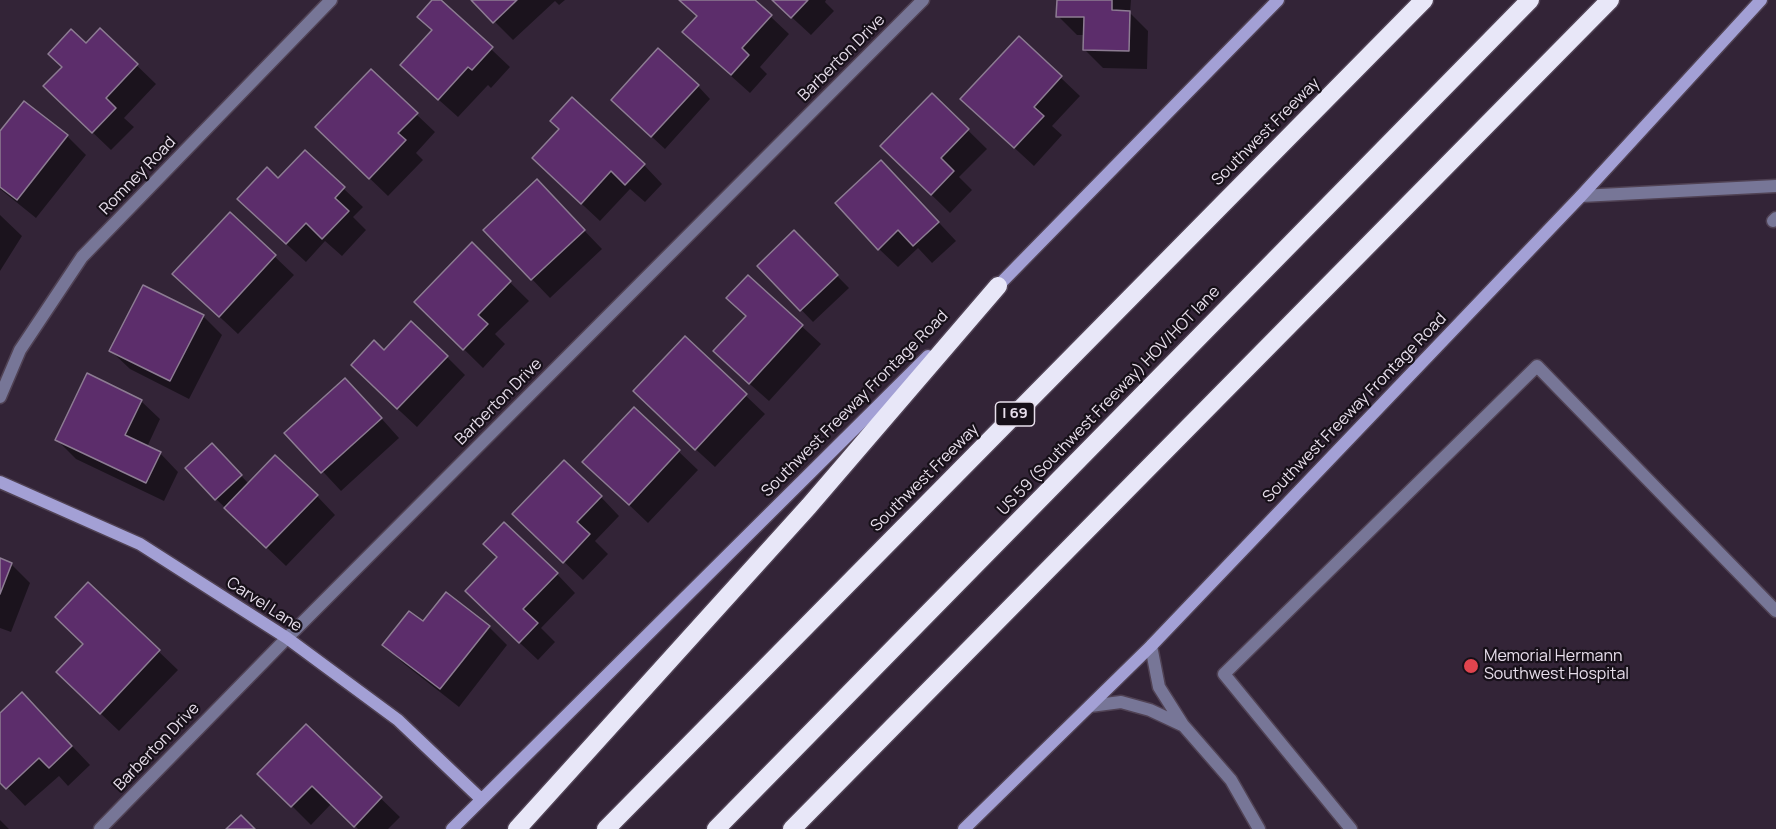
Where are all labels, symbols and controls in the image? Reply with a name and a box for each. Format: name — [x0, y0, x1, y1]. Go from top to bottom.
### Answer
street label: Barberton Drive — [795, 11, 889, 105]
street label: Southwest Freeway — [1208, 74, 1324, 190]
street label: Romney Road — [96, 133, 180, 219]
street label: US 59 (Southwest Freeway) HOV/HOT lane — [994, 282, 1224, 520]
street label: Southwest Freeway Frontage Road — [758, 307, 952, 501]
street label: Southwest Freeway Frontage Road — [1259, 309, 1451, 507]
street label: Barberton Drive — [452, 355, 546, 449]
road number: I 69 — [996, 402, 1034, 426]
street label: Southwest Freeway — [867, 420, 983, 536]
street label: Carvel Lane — [223, 574, 305, 636]
place label: Memorial Hermann Southwest Hospital — [1484, 647, 1629, 685]
marker: Memorial Hermann Southwest Hospital — [1462, 657, 1480, 675]
street label: Barberton Drive — [110, 699, 204, 795]

